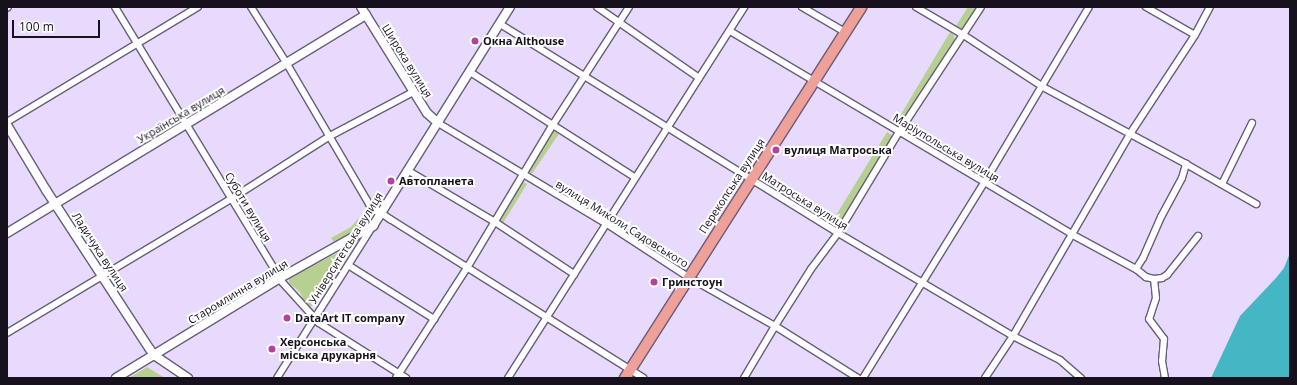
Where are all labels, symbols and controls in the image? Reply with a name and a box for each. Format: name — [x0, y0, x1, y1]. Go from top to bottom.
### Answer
scale bar — [14, 12, 102, 38]
text: 100 m — [19, 18, 54, 35]
street label: Широка вулиця — [379, 22, 435, 100]
place label: Окна Althouse — [483, 34, 564, 48]
marker: Окна Althouse — [470, 36, 480, 46]
street label: Українська вулиця — [135, 84, 227, 146]
street label: Маріупольська вулиця — [890, 111, 1002, 185]
street label: Перекопська вулиця — [696, 136, 768, 236]
place label: вулиця Матроська — [784, 143, 892, 157]
marker: вулиця Матроська — [771, 145, 781, 155]
street label: Матроська вулиця — [760, 169, 850, 233]
street label: Суботи вулиця — [222, 170, 274, 244]
place label: Автопланета — [399, 174, 474, 188]
marker: Автопланета — [386, 176, 396, 186]
street label: вулиця Миколи Садовського — [553, 178, 691, 270]
street label: Університетська вулиця — [306, 190, 386, 306]
street label: Ладичука вулиця — [69, 210, 131, 294]
street label: Старомлинна вулиця — [186, 257, 290, 327]
place label: Гринстоун — [662, 275, 722, 289]
marker: Гринстоун — [649, 277, 659, 287]
place label: DataArt IT company — [295, 311, 405, 325]
marker: DataArt IT company — [282, 313, 292, 323]
place label: Херсонська міська друкарня — [280, 336, 376, 362]
marker: Херсонська міська друкарня — [267, 344, 277, 354]

